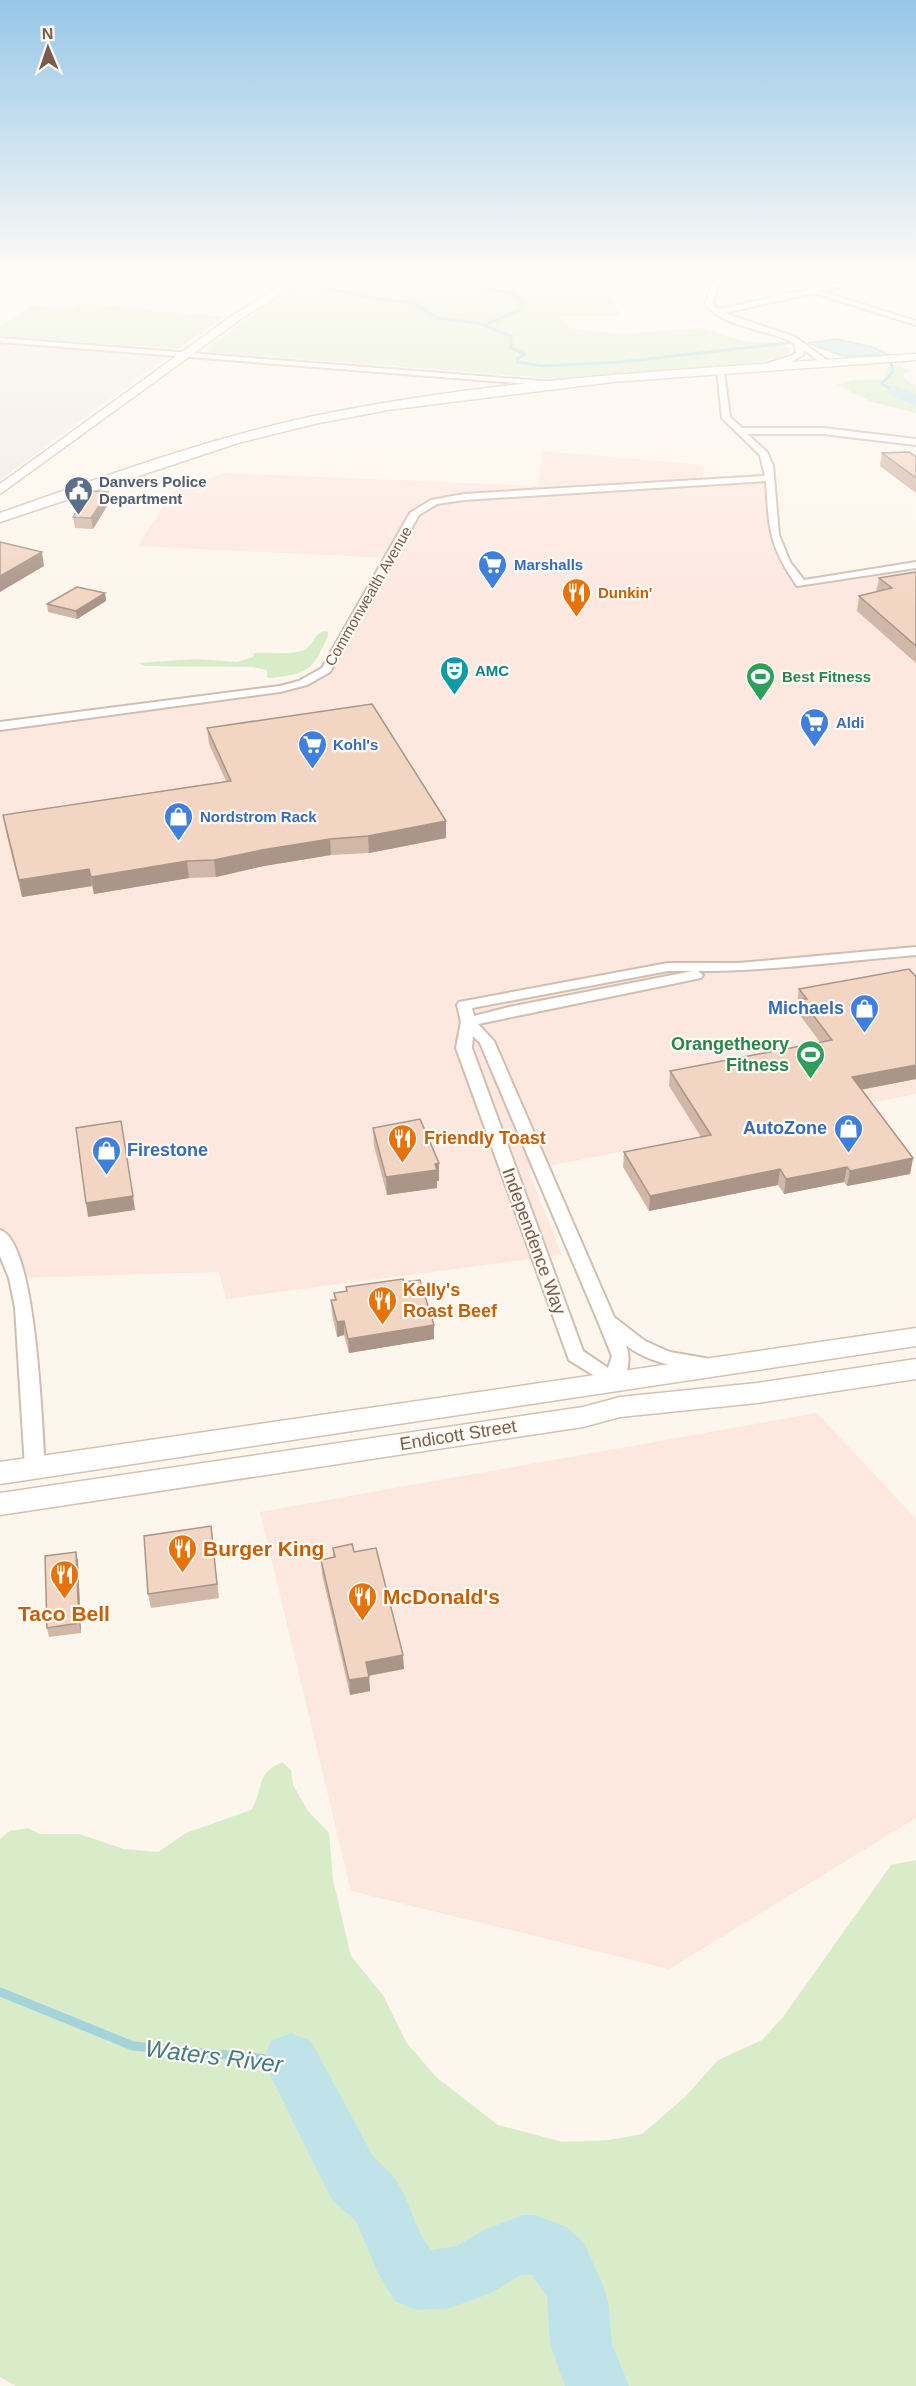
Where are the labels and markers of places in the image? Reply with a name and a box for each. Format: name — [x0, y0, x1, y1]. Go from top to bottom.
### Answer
place label: Danvers Police Department — [99, 473, 207, 507]
public building icon: Danvers Police Department — [62, 474, 94, 516]
supermarket icon: Marshalls — [477, 548, 509, 590]
place label: Marshalls — [514, 556, 583, 573]
restaurant icon: Dunkin' — [561, 576, 593, 618]
place label: Dunkin' — [598, 584, 652, 601]
theatre icon: AMC — [438, 654, 470, 696]
sports icon: Best Fitness — [745, 660, 777, 702]
place label: AMC — [475, 662, 509, 679]
place label: Best Fitness — [782, 668, 871, 685]
supermarket icon: Aldi — [799, 706, 831, 748]
place label: Aldi — [836, 714, 864, 731]
supermarket icon: Kohl's — [296, 728, 328, 770]
place label: Kohl's — [333, 736, 378, 753]
shop icon: Nordstrom Rack — [163, 800, 195, 842]
place label: Nordstrom Rack — [200, 808, 317, 825]
shop icon: Michaels — [849, 992, 881, 1034]
place label: Michaels — [768, 998, 844, 1018]
place label: Orangetheory Fitness — [671, 1034, 789, 1075]
sports icon: Orangetheory Fitness — [794, 1038, 826, 1080]
shop icon: AutoZone — [832, 1112, 864, 1154]
place label: AutoZone — [743, 1118, 827, 1138]
restaurant icon: Friendly Toast — [387, 1122, 419, 1164]
place label: Friendly Toast — [424, 1128, 546, 1148]
shop icon: Firestone — [90, 1134, 122, 1176]
place label: Firestone — [127, 1140, 208, 1160]
place label: Kelly's Roast Beef — [403, 1280, 498, 1321]
restaurant icon: Kelly's Roast Beef — [366, 1284, 398, 1326]
restaurant icon: Burger King — [166, 1532, 198, 1574]
place label: Burger King — [203, 1537, 324, 1560]
restaurant icon: Taco Bell — [48, 1558, 80, 1600]
restaurant icon: McDonald's — [346, 1580, 378, 1622]
place label: McDonald's — [383, 1585, 500, 1608]
place label: Taco Bell — [18, 1602, 110, 1625]

